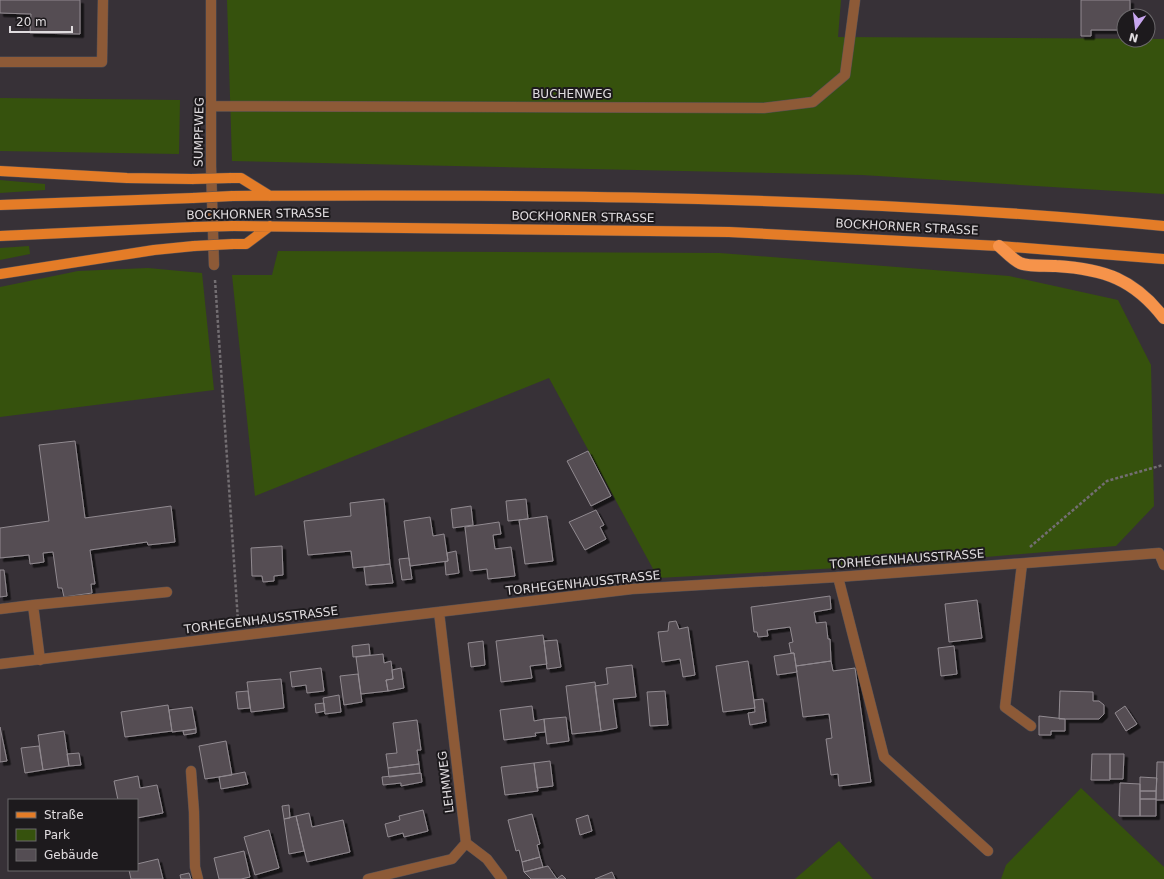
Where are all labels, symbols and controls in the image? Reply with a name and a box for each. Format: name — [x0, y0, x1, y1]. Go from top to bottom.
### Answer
scale bar — [10, 8, 72, 34]
north arrow — [1116, 8, 1156, 48]
text: 20 m — [16, 15, 47, 29]
text: N — [1128, 30, 1140, 45]
street label: BUCHENWEG — [532, 87, 612, 101]
street label: SUMPFWEG — [191, 97, 207, 167]
street label: BOCKHORNER STRASSE — [186, 206, 330, 222]
street label: BOCKHORNER STRASSE — [511, 209, 655, 225]
street label: BOCKHORNER STRASSE — [835, 216, 979, 238]
street label: TORHEGENHAUSSTRASSE — [828, 547, 985, 571]
street label: TORHEGENHAUSSTRASSE — [504, 568, 661, 598]
street label: TORHEGENHAUSSTRASSE — [182, 604, 339, 637]
street label: LEHMWEG — [435, 750, 457, 814]
legend — [8, 799, 138, 871]
text: Straße — [44, 808, 84, 822]
text: Park — [44, 828, 70, 842]
text: Gebäude — [44, 848, 98, 862]

